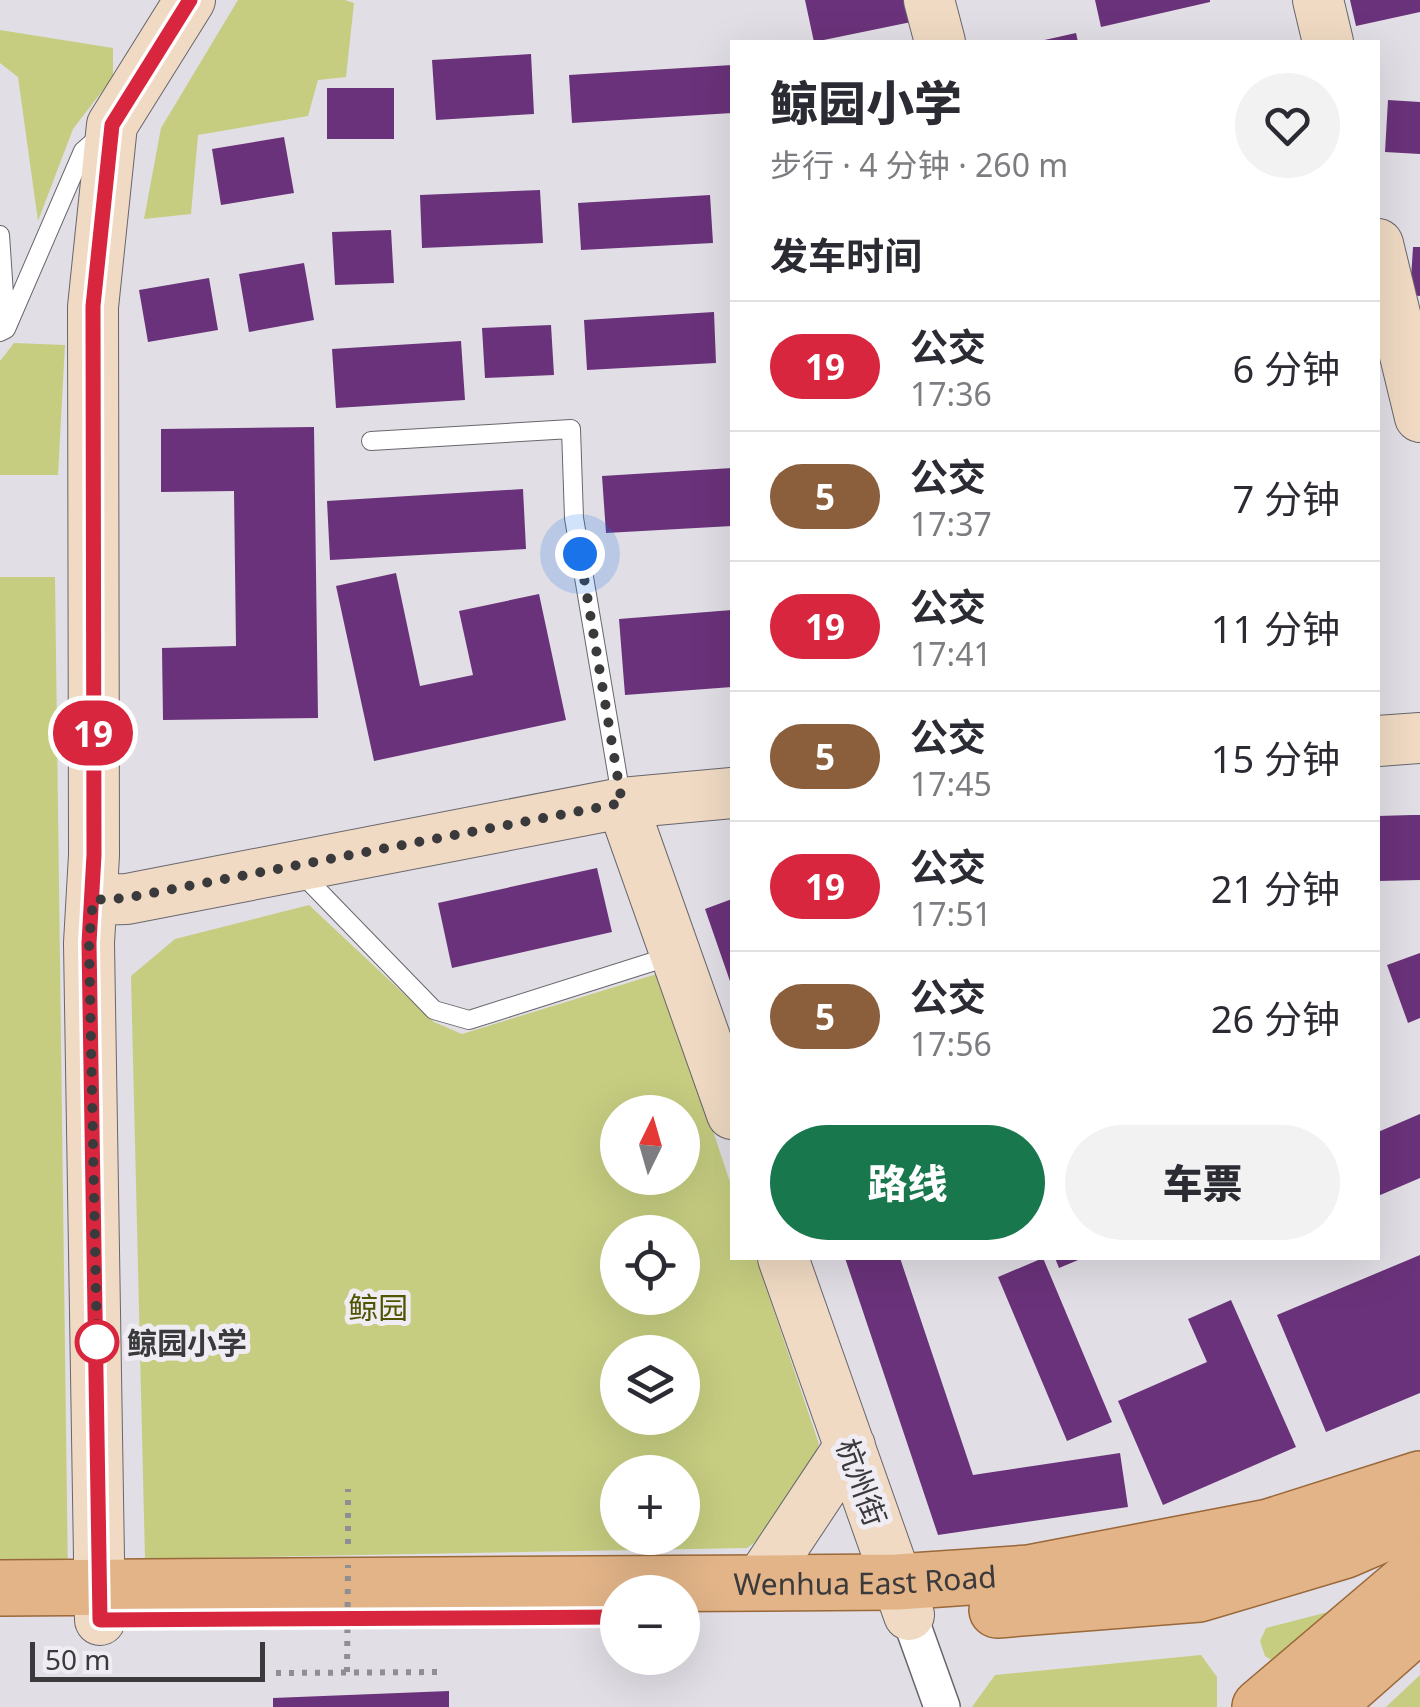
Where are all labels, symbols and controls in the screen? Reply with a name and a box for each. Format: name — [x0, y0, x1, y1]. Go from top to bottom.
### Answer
text: 鲸园小学 — [770, 70, 962, 135]
button: heart — [1235, 73, 1340, 178]
text: 步行 · 4 分钟 · 260 m — [770, 143, 1068, 186]
text: 发车时间 — [770, 229, 922, 281]
text: 公交 — [910, 320, 986, 372]
text: 6 分钟 — [1232, 342, 1340, 394]
text: 19 — [805, 343, 845, 390]
text: 17:36 — [910, 372, 992, 415]
text: 公交 — [910, 450, 986, 502]
text: 7 分钟 — [1232, 472, 1340, 524]
text: 5 — [815, 473, 835, 520]
text: 17:37 — [910, 502, 992, 545]
your location — [555, 529, 605, 579]
text: 公交 — [910, 580, 986, 632]
text: 11 分钟 — [1211, 602, 1340, 654]
text: 19 — [805, 603, 845, 650]
text: 17:41 — [910, 632, 992, 675]
line badge: 19 — [48, 700, 138, 766]
text: 19 — [73, 710, 113, 757]
text: 公交 — [910, 710, 986, 762]
text: 15 分钟 — [1211, 732, 1340, 784]
text: 5 — [815, 733, 835, 780]
text: 17:45 — [910, 762, 992, 805]
text: 公交 — [910, 840, 986, 892]
text: 21 分钟 — [1211, 862, 1340, 914]
text: 19 — [805, 863, 845, 910]
text: 17:51 — [910, 892, 992, 935]
text: 公交 — [910, 970, 986, 1022]
text: 26 分钟 — [1211, 992, 1340, 1044]
text: 5 — [815, 993, 835, 1040]
text: 17:56 — [910, 1022, 992, 1065]
north arrow — [600, 1095, 700, 1195]
map controls — [600, 1095, 700, 1675]
button: 路线 — [770, 1125, 1045, 1240]
button: 车票 — [1065, 1125, 1340, 1240]
button: locate — [600, 1215, 700, 1315]
park label: 鲸园 — [348, 1287, 408, 1328]
marker: 鲸园小学 — [76, 1321, 118, 1363]
place label: 鲸园小学 — [127, 1322, 247, 1363]
button: layers — [600, 1335, 700, 1435]
street label: 杭州街 — [827, 1433, 897, 1531]
button: + — [600, 1455, 700, 1555]
street label: Wenhua East Road — [733, 1555, 998, 1604]
button: − — [600, 1575, 700, 1675]
scale bar — [30, 1637, 265, 1682]
text: 50 m — [45, 1640, 111, 1678]

